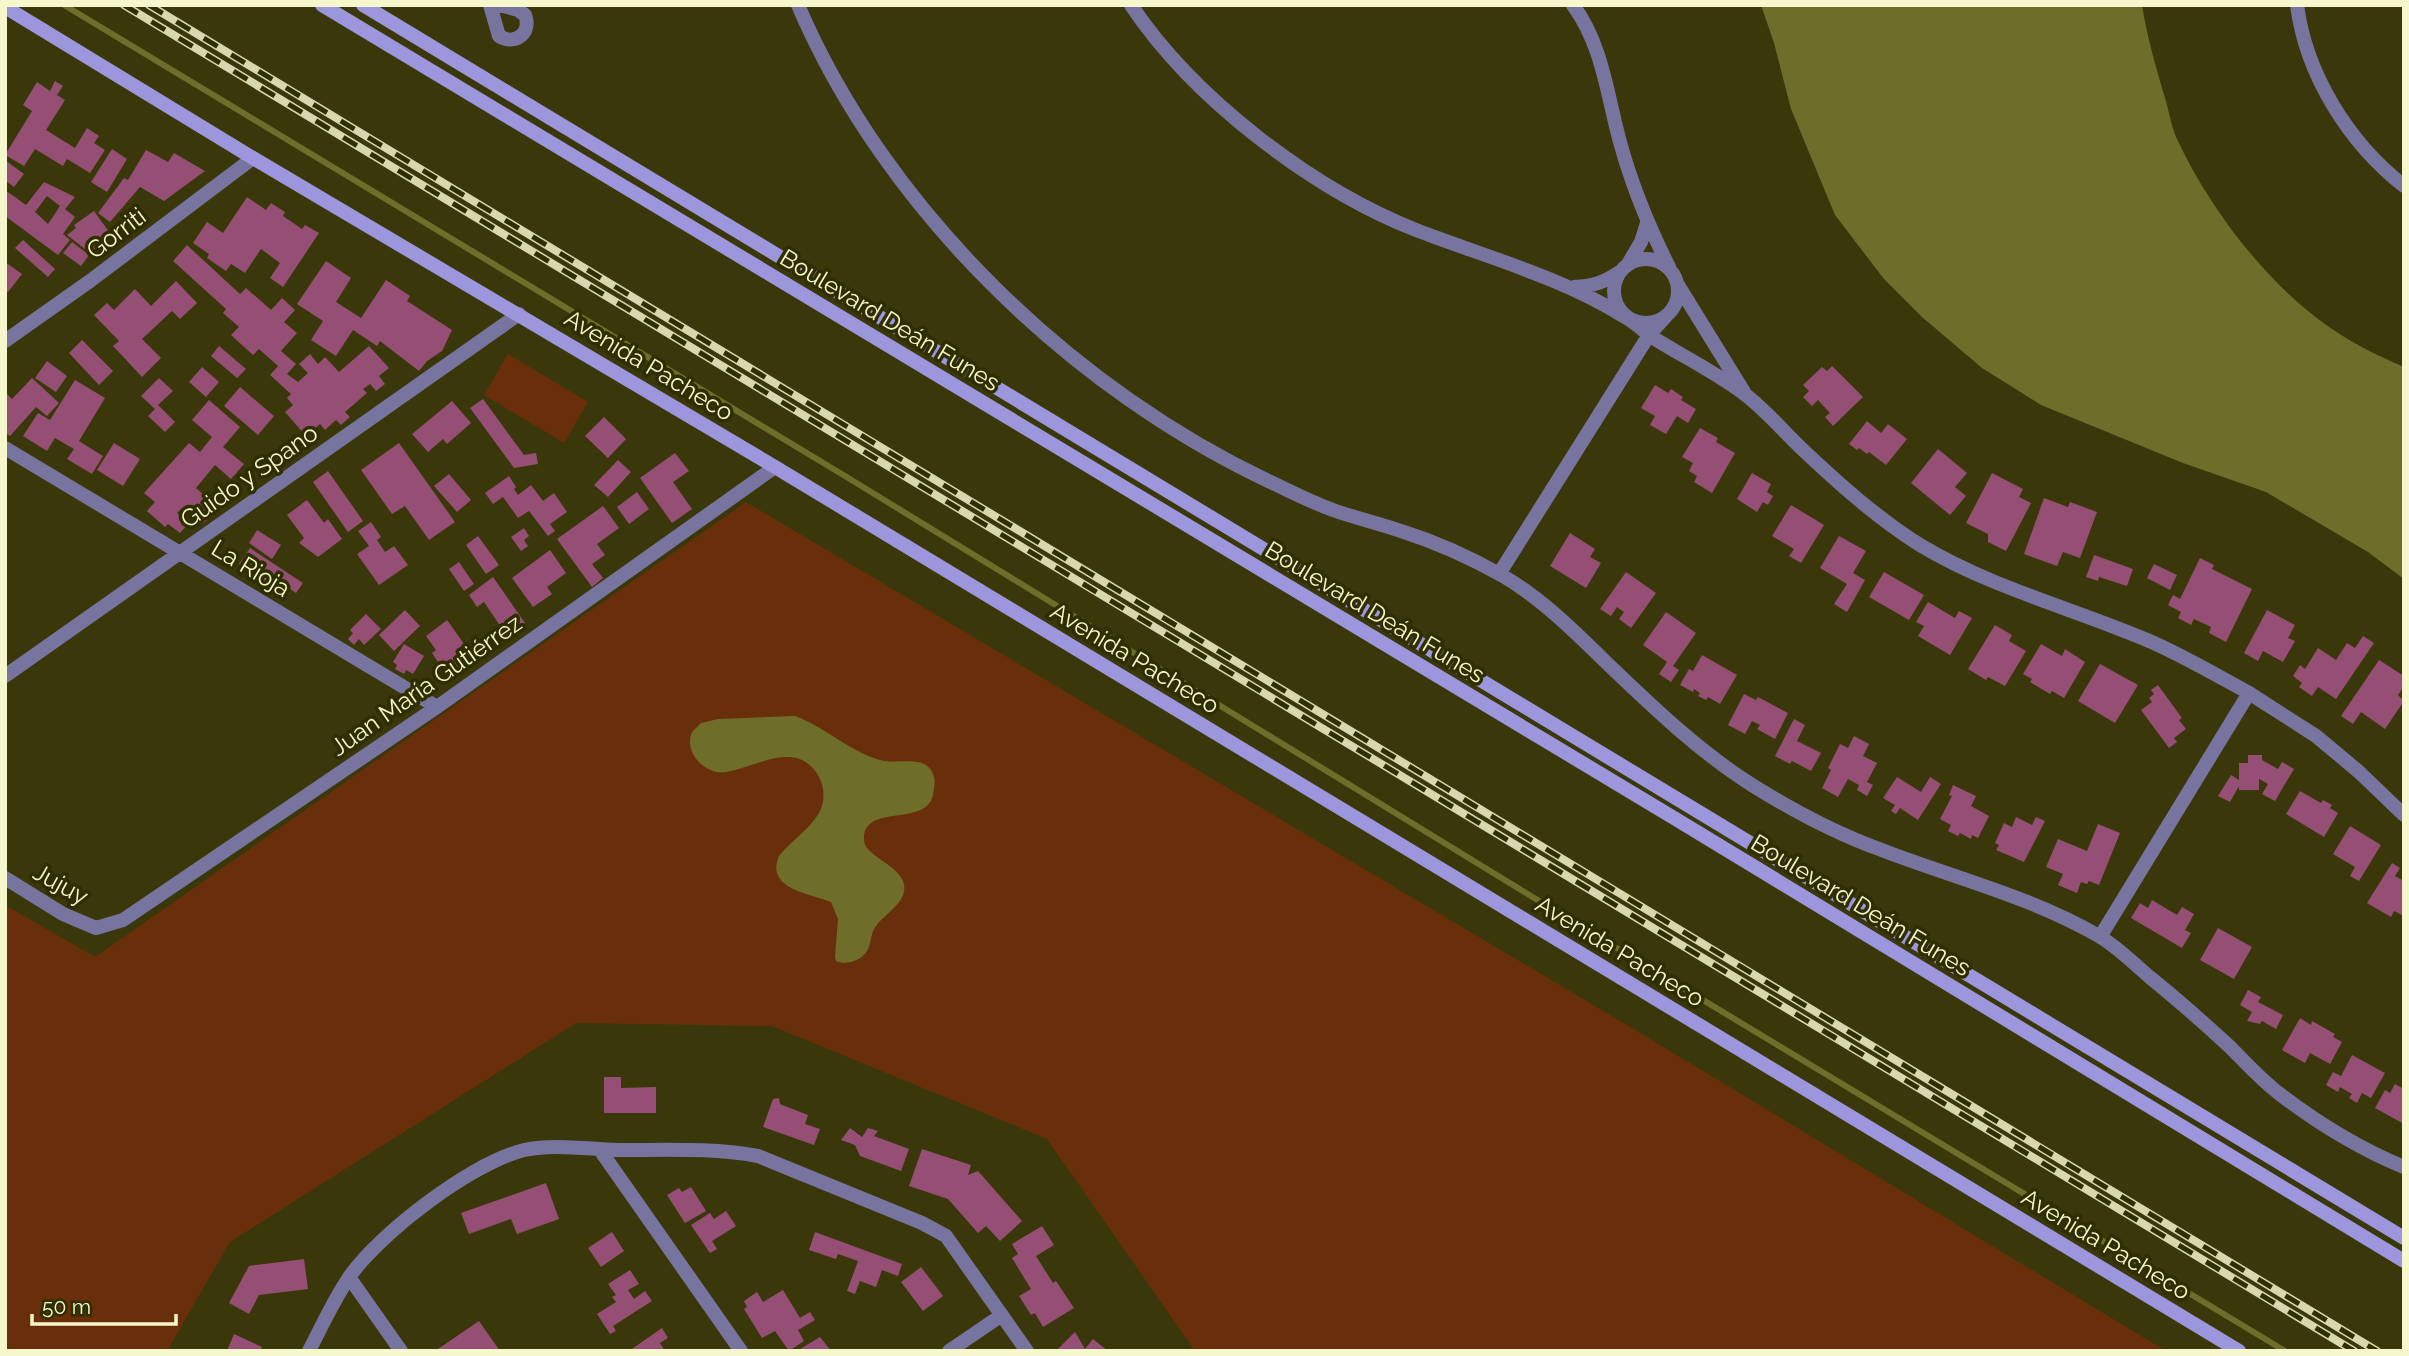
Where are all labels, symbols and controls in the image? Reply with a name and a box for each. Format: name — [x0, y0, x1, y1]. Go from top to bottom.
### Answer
street label: Gorriti — [81, 201, 151, 265]
street label: Boulevard Deán Funes — [775, 243, 1005, 397]
street label: Avenida Pacheco — [559, 303, 739, 427]
street label: Guido y Spano — [175, 418, 323, 534]
street label: La Rioja — [206, 533, 296, 603]
street label: Boulevard Deán Funes — [1260, 535, 1490, 689]
street label: Avenida Pacheco — [1045, 596, 1225, 720]
street label: Juan María Gutiérrez — [325, 608, 527, 762]
street label: Boulevard Deán Funes — [1746, 828, 1976, 982]
street label: Jujuy — [28, 857, 94, 911]
street label: Avenida Pacheco — [1530, 889, 1710, 1013]
street label: Avenida Pacheco — [2016, 1182, 2196, 1306]
scale bar — [32, 1282, 175, 1326]
text: 50 m — [42, 1294, 91, 1319]

